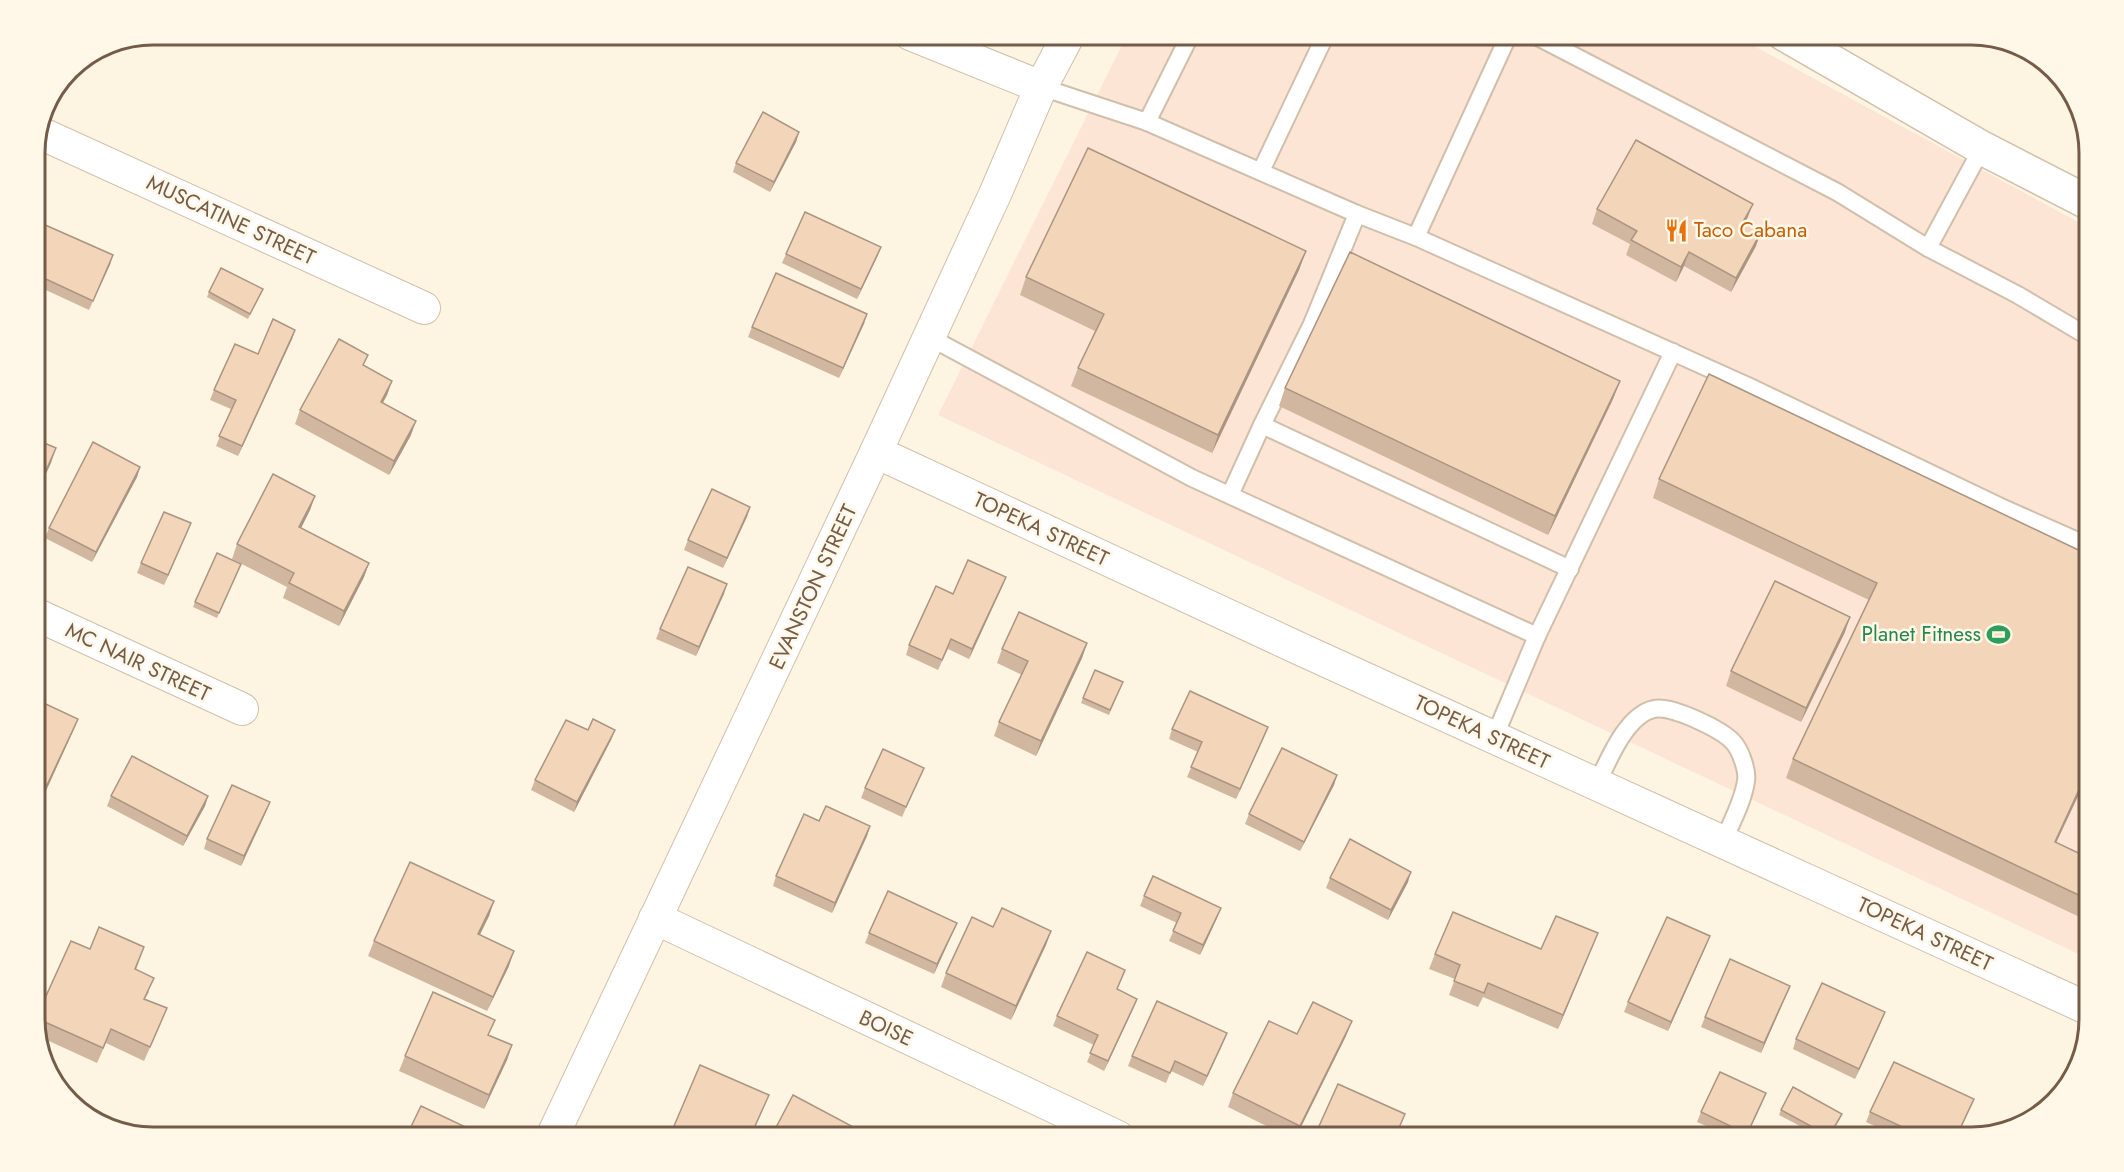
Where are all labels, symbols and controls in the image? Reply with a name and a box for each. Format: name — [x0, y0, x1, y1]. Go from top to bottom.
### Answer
street label: MUSCATINE STREET — [142, 168, 321, 272]
place label: Taco Cabana — [1694, 215, 1807, 245]
restaurant icon: Taco Cabana — [1663, 217, 1689, 243]
street label: TOPEKA STREET — [968, 484, 1114, 574]
street label: EVANSTON STREET — [762, 499, 864, 674]
street label: MC NAIR STREET — [61, 615, 216, 709]
place label: Planet Fitness — [1862, 619, 1981, 649]
sports icon: Planet Fitness — [1986, 621, 2012, 647]
street label: TOPEKA STREET — [1409, 687, 1555, 777]
street label: TOPEKA STREET — [1852, 889, 1998, 979]
street label: BOISE — [854, 1002, 918, 1054]

